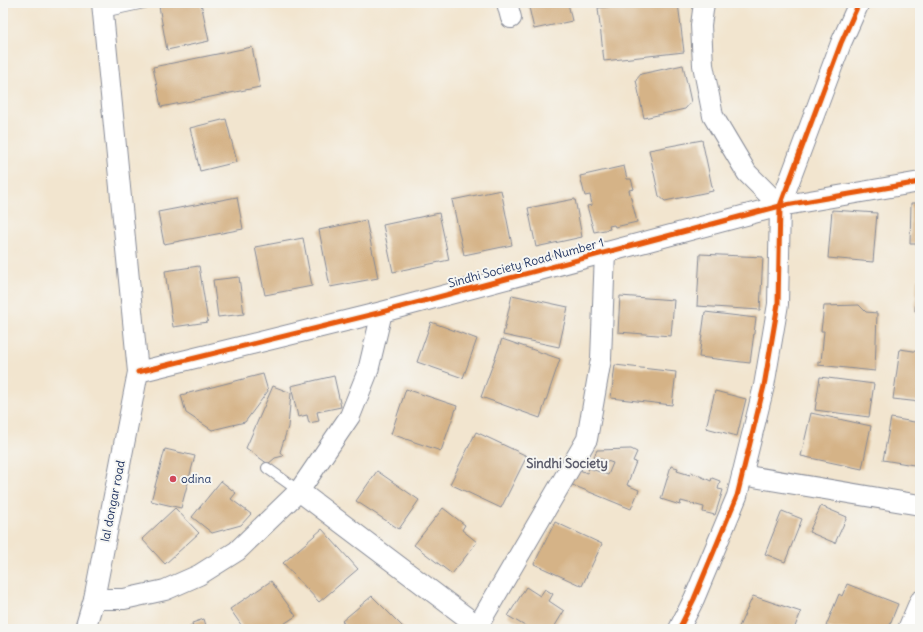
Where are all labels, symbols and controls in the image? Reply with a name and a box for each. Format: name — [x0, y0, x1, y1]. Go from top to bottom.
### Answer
street label: Sindhi Society Road Number 1 — [446, 234, 605, 291]
district label: Sindhi Society — [526, 455, 608, 472]
street label: lal dongar road — [97, 459, 128, 543]
place label: odina — [181, 471, 211, 486]
marker: odina — [168, 474, 178, 484]

